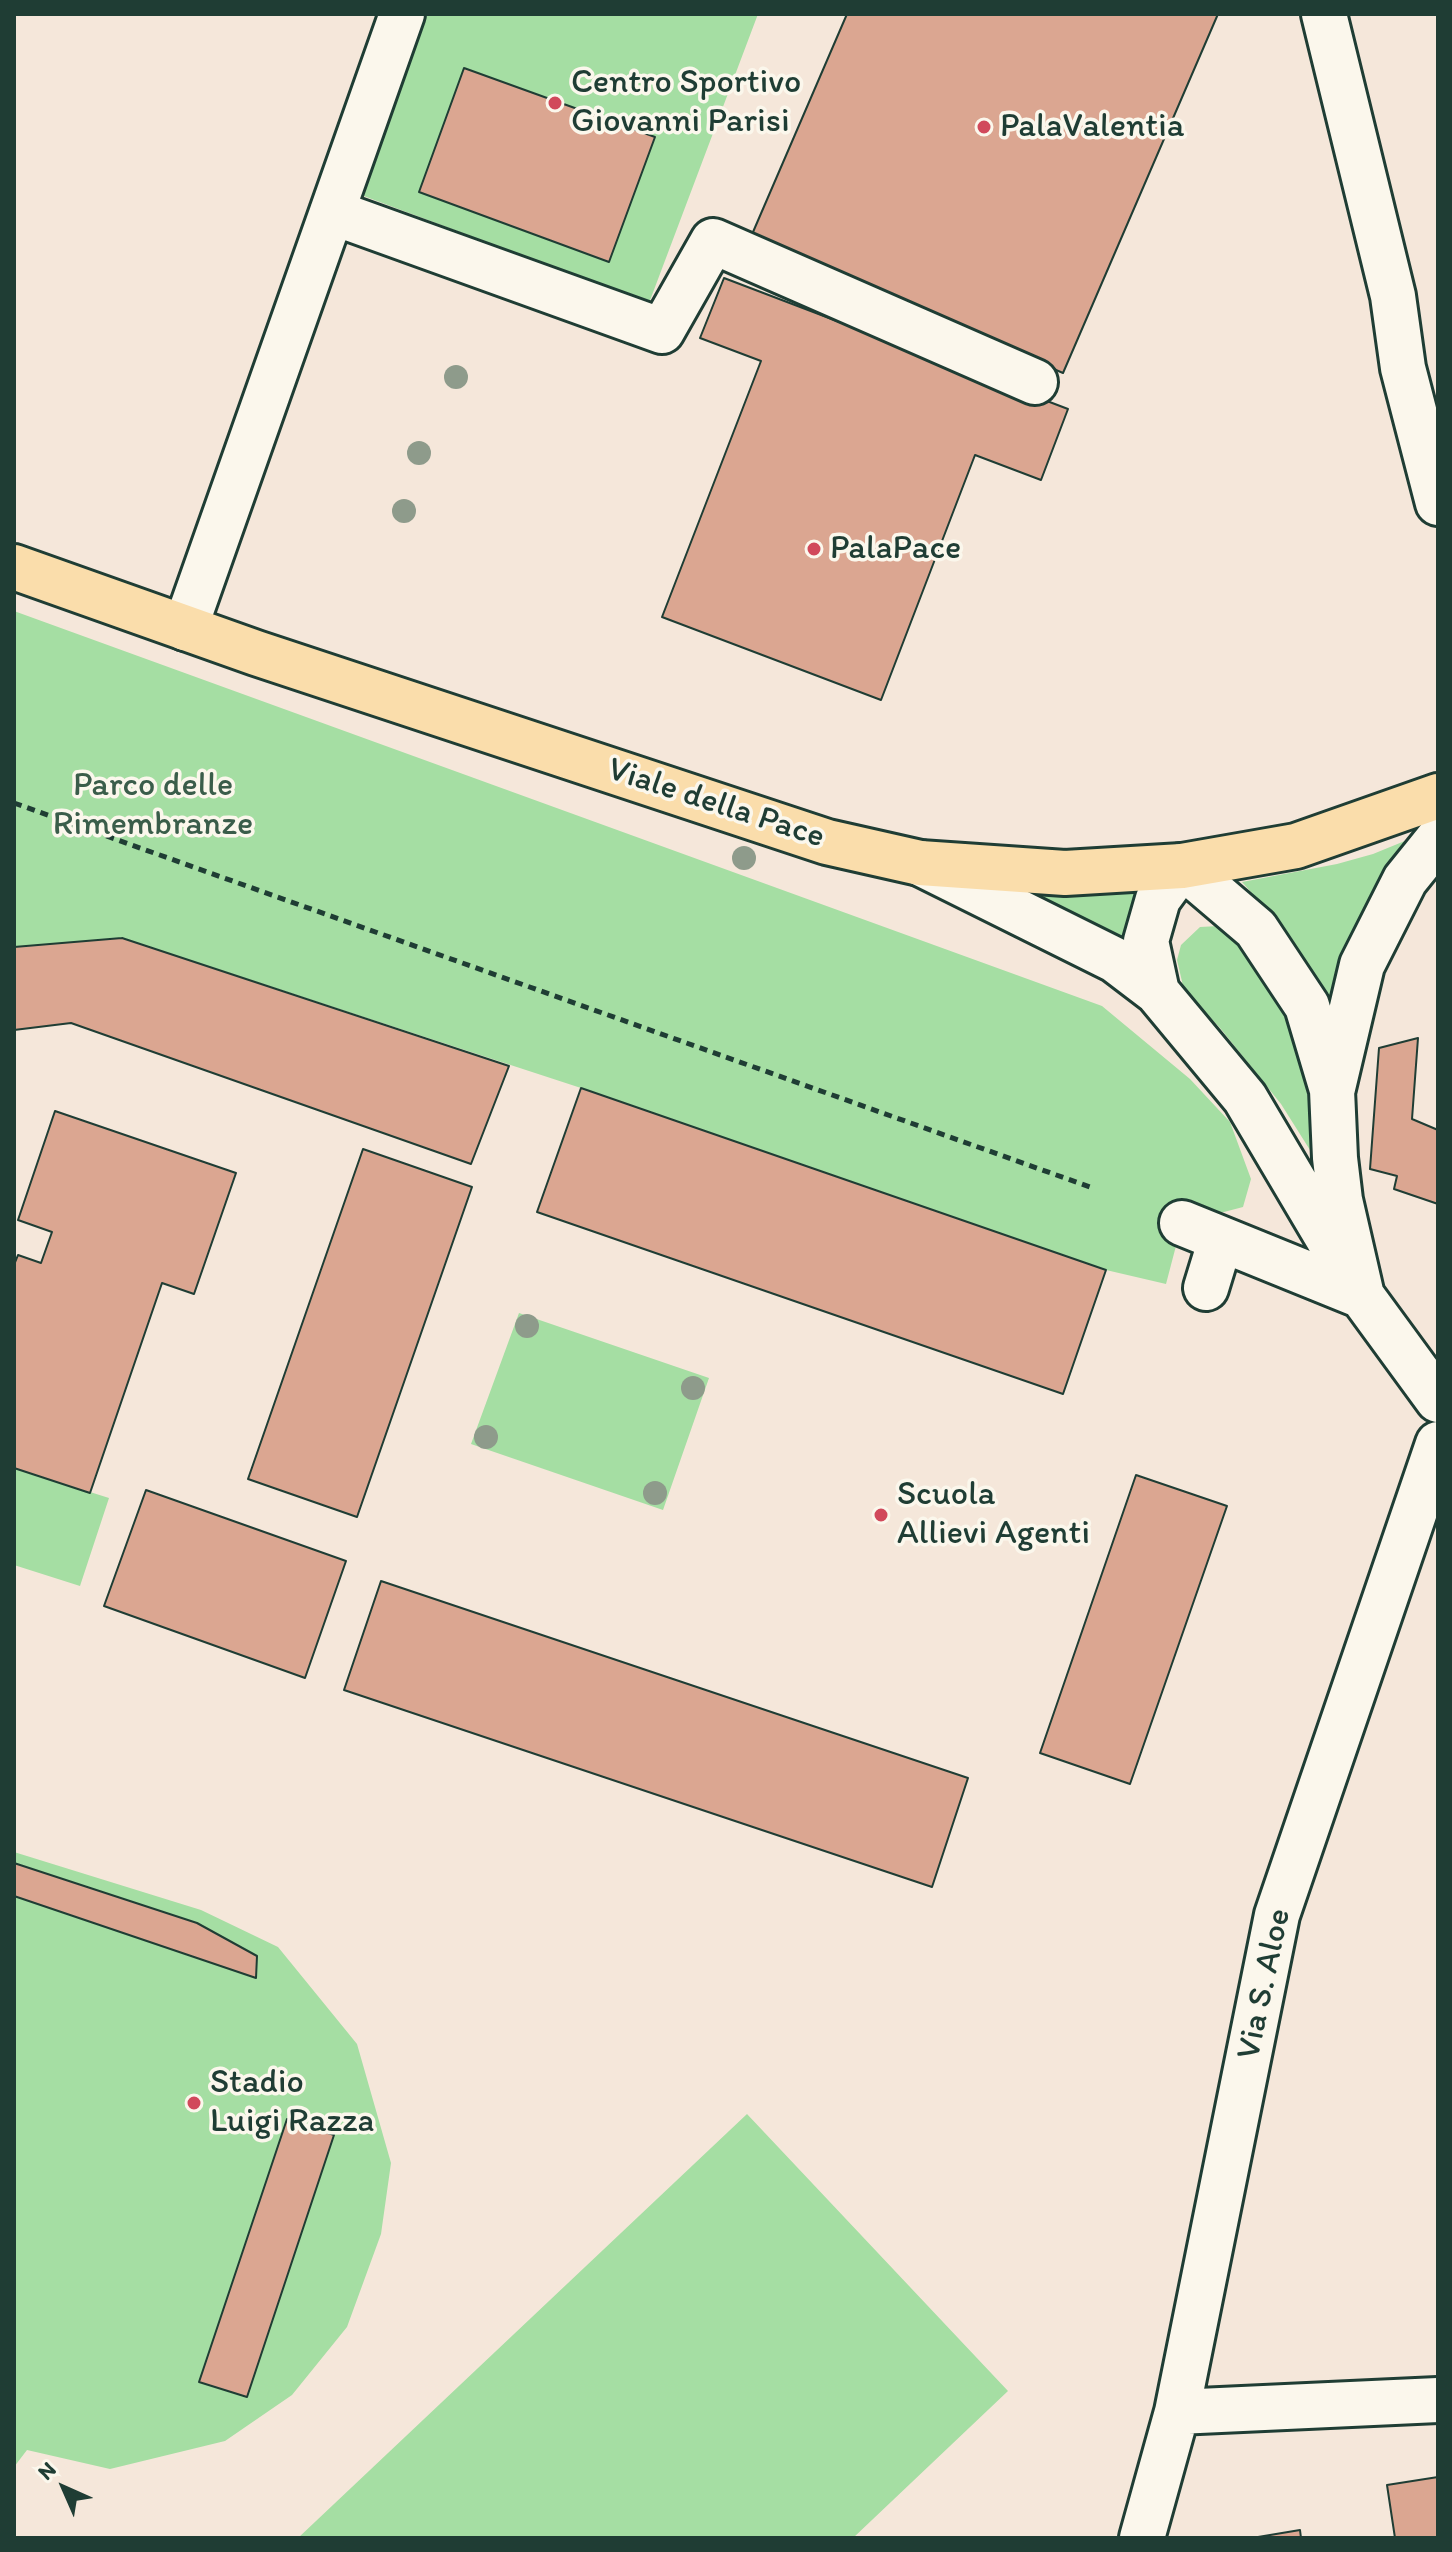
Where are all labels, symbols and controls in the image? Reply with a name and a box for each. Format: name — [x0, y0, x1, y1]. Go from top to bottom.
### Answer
place label: Centro Sportivo Giovanni Parisi — [571, 63, 801, 142]
marker: Centro Sportivo Giovanni Parisi — [546, 94, 564, 112]
place label: PalaValentia — [1000, 107, 1184, 147]
marker: PalaValentia — [975, 118, 993, 136]
place label: PalaPace — [830, 529, 961, 569]
marker: PalaPace — [805, 540, 823, 558]
street label: Viale della Pace — [602, 750, 830, 858]
park label: Parco delle Rimembranze — [53, 766, 253, 846]
place label: Scuola Allievi Agenti — [897, 1475, 1090, 1554]
marker: Scuola Allievi Agenti — [872, 1506, 890, 1524]
street label: Via S. Aloe — [1229, 1905, 1301, 2063]
place label: Stadio Luigi Razza — [210, 2063, 374, 2142]
marker: Stadio Luigi Razza — [185, 2094, 203, 2112]
north arrow — [24, 2448, 104, 2528]
text: N — [32, 2456, 61, 2485]

